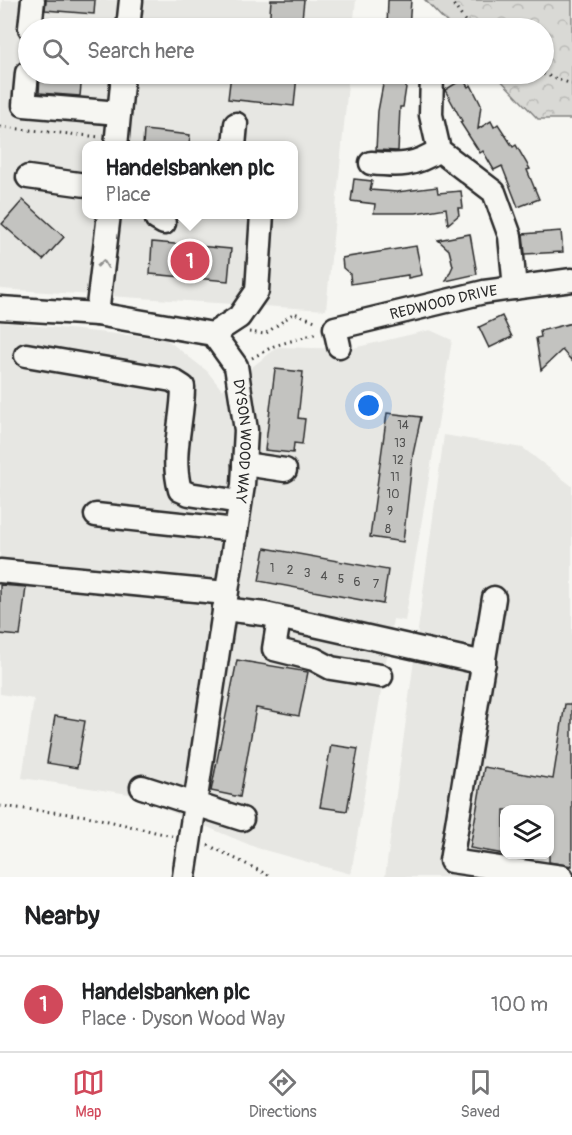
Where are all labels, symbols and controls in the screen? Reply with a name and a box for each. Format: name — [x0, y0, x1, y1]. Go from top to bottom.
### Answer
search box — [18, 18, 554, 84]
icon: search — [39, 35, 72, 68]
text: Search here — [87, 37, 194, 65]
popup — [82, 141, 298, 219]
text: Handelsbanken plc — [105, 154, 275, 182]
text: Place — [105, 182, 150, 207]
pin: 1 — [170, 238, 210, 284]
one-way arrow — [96, 260, 109, 269]
street label: REDWOOD DRIVE — [388, 281, 498, 324]
street label: DYSON WOOD WAY — [228, 378, 255, 505]
your location — [354, 391, 383, 420]
house number: 14 — [397, 418, 409, 433]
house number: 13 — [394, 436, 406, 451]
house number: 12 — [392, 453, 404, 468]
house number: 11 — [390, 470, 400, 485]
house number: 10 — [387, 487, 399, 502]
house number: 9 — [387, 504, 393, 519]
house number: 8 — [385, 522, 391, 537]
house number: 1 — [270, 561, 274, 576]
house number: 2 — [287, 563, 294, 578]
house number: 3 — [304, 566, 311, 581]
house number: 4 — [321, 569, 328, 584]
house number: 5 — [338, 572, 344, 587]
house number: 6 — [354, 575, 361, 590]
house number: 7 — [373, 577, 380, 592]
map controls — [500, 805, 554, 859]
button: layers — [500, 805, 554, 859]
text: Nearby — [24, 900, 100, 932]
text: Handelsbanken plc — [81, 978, 250, 1006]
text: 1 — [40, 992, 47, 1017]
text: 100 m — [491, 992, 548, 1017]
text: Place · Dyson Wood Way — [81, 1006, 285, 1031]
tab: Map — [72, 1066, 105, 1122]
tab: Directions — [249, 1066, 317, 1122]
tab: Saved — [460, 1066, 500, 1122]

